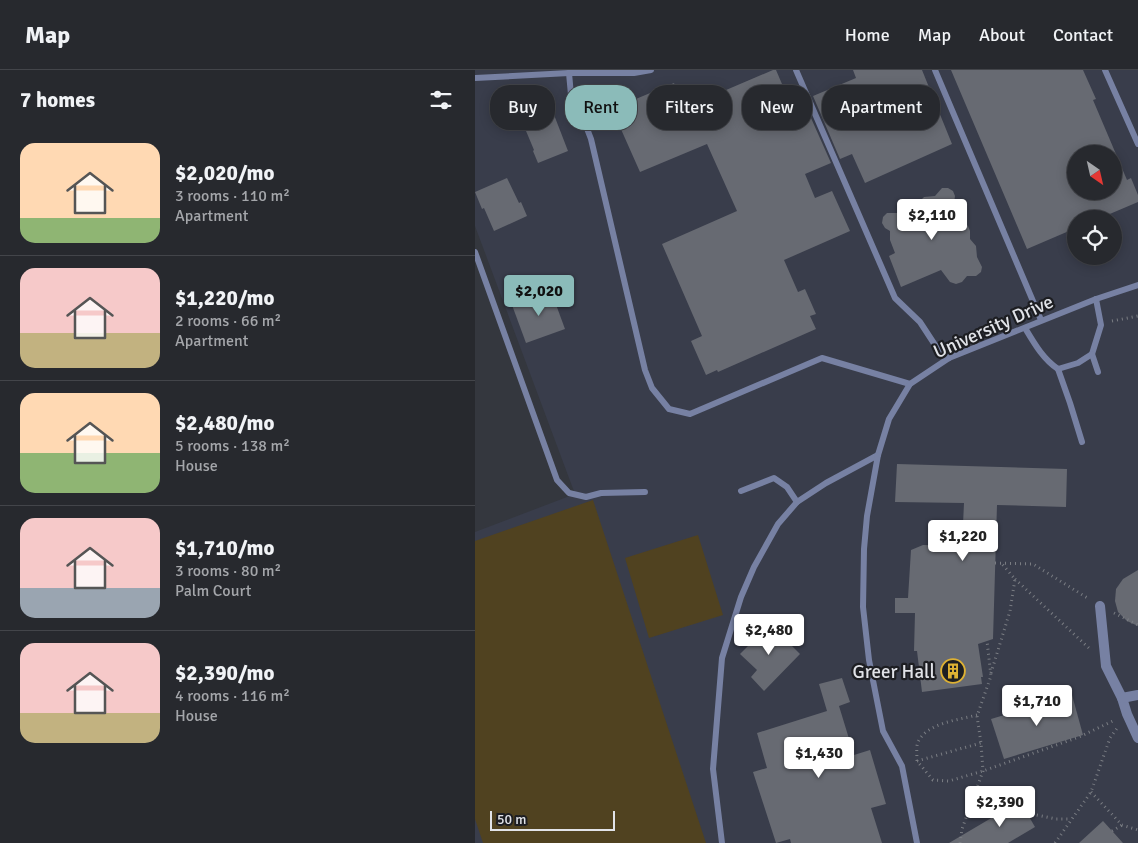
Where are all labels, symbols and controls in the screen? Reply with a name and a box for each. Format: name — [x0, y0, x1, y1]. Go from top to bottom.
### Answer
text: Map — [25, 20, 70, 50]
text: Home — [845, 24, 890, 46]
text: Map — [918, 24, 951, 46]
text: About — [979, 24, 1025, 46]
text: Contact — [1053, 24, 1113, 46]
chip: Buy — [490, 85, 555, 130]
chip: Rent — [565, 85, 637, 130]
chip: Filters — [647, 85, 732, 130]
chip: New — [742, 85, 812, 130]
chip: Apartment — [822, 85, 940, 130]
icon: filters — [427, 86, 455, 114]
text: 7 homes — [20, 87, 95, 113]
north arrow — [1067, 145, 1123, 200]
map controls — [1067, 145, 1122, 265]
text: $2,020/mo — [175, 160, 274, 186]
icon: home — [60, 163, 120, 223]
text: 3 rooms · 110 m² — [175, 186, 290, 206]
pin: $2,110 — [891, 198, 973, 241]
text: $2,110 — [908, 205, 956, 225]
text: Apartment — [175, 206, 248, 226]
button: locate — [1067, 210, 1122, 265]
pin: $2,020 — [498, 274, 580, 317]
text: $2,020 — [515, 281, 563, 301]
text: $1,220/mo — [175, 285, 274, 311]
icon: home — [60, 288, 120, 348]
street label: University Drive — [930, 290, 1057, 364]
text: 2 rooms · 66 m² — [175, 311, 281, 331]
text: Apartment — [175, 331, 248, 351]
text: $2,480/mo — [175, 410, 274, 436]
icon: home — [60, 413, 120, 473]
text: 5 rooms · 138 m² — [175, 436, 290, 456]
text: House — [175, 456, 218, 476]
pin: $1,220 — [922, 520, 1004, 562]
text: $1,220 — [939, 526, 987, 546]
text: $1,710/mo — [175, 535, 274, 561]
icon: home — [60, 538, 120, 598]
text: 3 rooms · 80 m² — [175, 561, 281, 581]
text: Palm Court — [175, 581, 251, 601]
pin: $2,480 — [728, 614, 810, 656]
text: $2,480 — [745, 620, 793, 640]
building icon: Greer Hall — [940, 658, 966, 684]
text: $2,390/mo — [175, 660, 274, 686]
place label: Greer Hall — [853, 660, 935, 684]
icon: home — [60, 663, 120, 723]
pin: $1,710 — [996, 684, 1078, 727]
text: 4 rooms · 116 m² — [175, 686, 290, 706]
text: $1,710 — [1013, 691, 1061, 711]
text: House — [175, 706, 218, 726]
pin: $1,430 — [778, 736, 860, 779]
text: $1,430 — [795, 743, 843, 763]
pin: $2,390 — [959, 786, 1041, 828]
text: $2,390 — [976, 792, 1024, 812]
scale bar — [490, 808, 615, 831]
text: 50 m — [497, 811, 526, 828]

